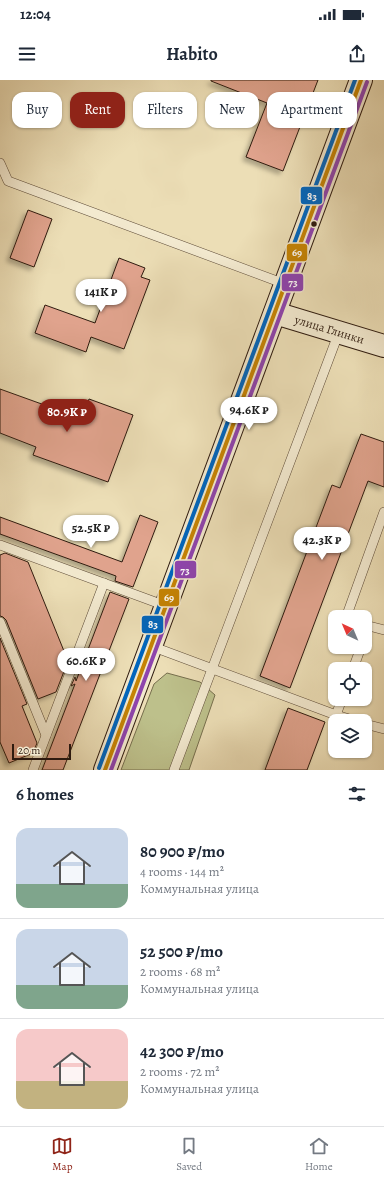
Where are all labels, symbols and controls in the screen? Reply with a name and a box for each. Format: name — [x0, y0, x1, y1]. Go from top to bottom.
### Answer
text: 12:04 — [20, 4, 51, 24]
text: Habito — [166, 42, 218, 66]
icon: menu — [16, 43, 38, 65]
icon: share — [346, 43, 368, 65]
chip: Buy — [12, 92, 62, 128]
chip: Rent — [70, 92, 125, 128]
chip: Filters — [133, 92, 197, 128]
chip: New — [205, 92, 259, 128]
chip: Apartment — [267, 92, 357, 128]
line badge: 83 — [300, 186, 323, 205]
text: 83 — [307, 189, 317, 204]
unlabelled marker — [309, 219, 319, 229]
line badge: 69 — [286, 243, 308, 262]
text: 69 — [292, 245, 302, 260]
line badge: 73 — [281, 273, 304, 292]
text: 73 — [288, 275, 298, 290]
pin: 141K ₽ — [68, 279, 134, 313]
text: 141K ₽ — [85, 283, 117, 300]
street label: улица Глинки — [292, 311, 366, 348]
pin: 94.6K ₽ — [212, 397, 286, 431]
pin: 80.9K ₽ — [30, 399, 104, 433]
text: 94.6K ₽ — [229, 401, 269, 418]
text: 80.9K ₽ — [47, 403, 87, 420]
pin: 52.5K ₽ — [54, 515, 128, 549]
text: 52.5K ₽ — [72, 519, 110, 536]
pin: 42.3K ₽ — [285, 527, 359, 561]
text: 42.3K ₽ — [303, 531, 341, 548]
line badge: 73 — [174, 560, 197, 579]
text: 73 — [180, 563, 190, 578]
line badge: 69 — [158, 588, 180, 607]
text: 69 — [164, 590, 174, 605]
north arrow — [328, 610, 372, 654]
map controls — [328, 610, 372, 758]
line badge: 83 — [141, 615, 164, 634]
text: 83 — [148, 617, 158, 632]
pin: 60.6K ₽ — [49, 648, 123, 682]
text: 60.6K ₽ — [66, 652, 106, 669]
button: locate — [328, 662, 372, 706]
button: layers — [328, 714, 372, 758]
scale bar — [12, 742, 71, 761]
text: 20 m — [18, 743, 40, 758]
text: 6 homes — [16, 783, 74, 806]
icon: filters — [346, 783, 368, 805]
text: 80 900 ₽/mo — [140, 840, 225, 863]
icon: home — [48, 844, 96, 892]
text: 4 rooms · 144 m² — [140, 863, 224, 880]
text: Коммунальная улица — [140, 880, 259, 897]
text: 52 500 ₽/mo — [140, 940, 223, 963]
icon: home — [48, 945, 96, 993]
text: 2 rooms · 68 m² — [140, 963, 220, 980]
text: Коммунальная улица — [140, 980, 259, 997]
text: 42 300 ₽/mo — [140, 1040, 224, 1063]
icon: home — [48, 1045, 96, 1093]
text: 2 rooms · 72 m² — [140, 1063, 220, 1080]
text: Коммунальная улица — [140, 1080, 259, 1097]
tab: Map — [51, 1135, 73, 1174]
tab: Saved — [176, 1135, 202, 1174]
tab: Home — [305, 1135, 333, 1174]

